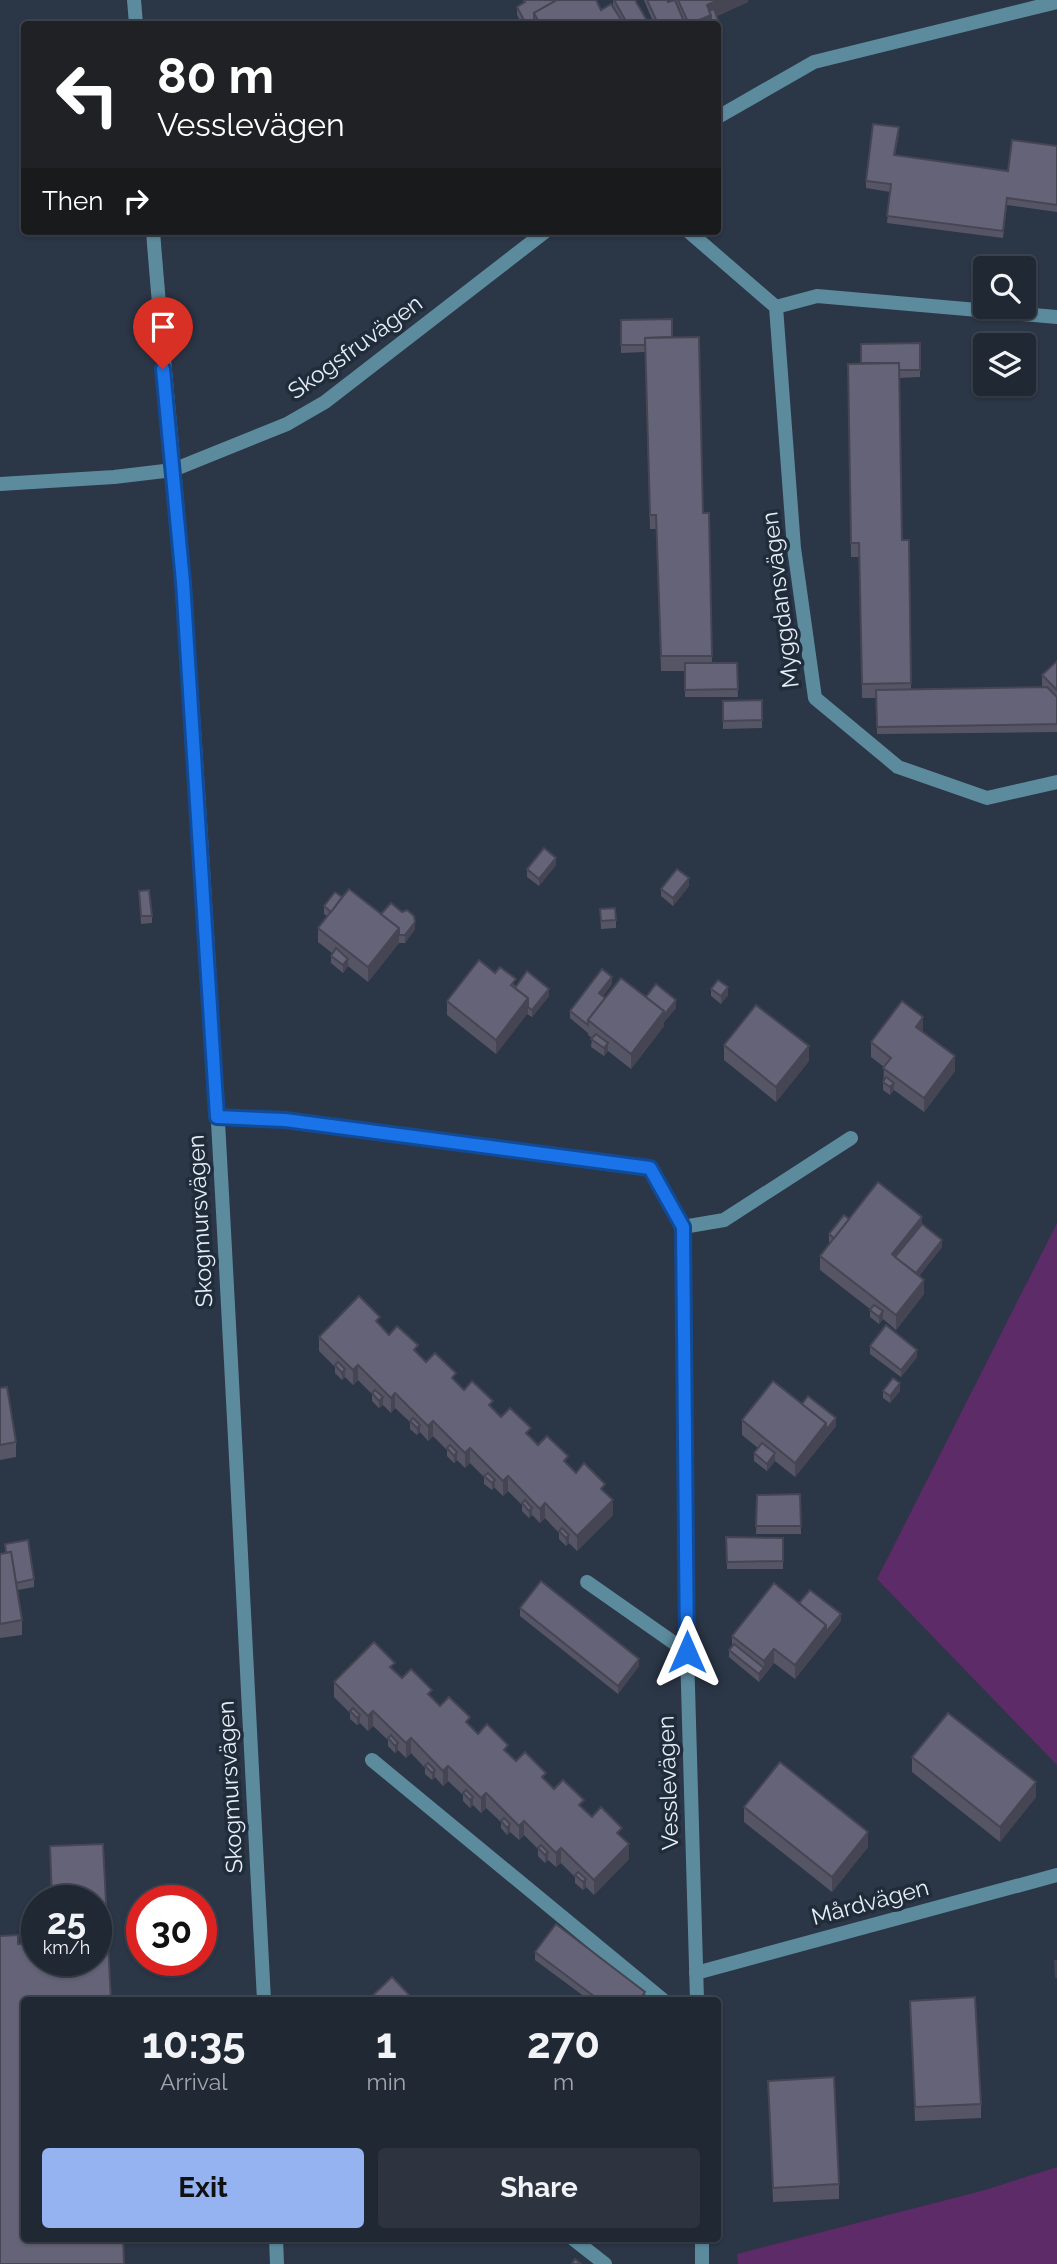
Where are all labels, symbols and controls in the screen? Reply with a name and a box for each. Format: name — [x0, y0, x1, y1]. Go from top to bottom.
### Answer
text: 80 m — [157, 47, 274, 104]
icon: left — [42, 49, 133, 140]
text: Vesslevägen — [157, 106, 345, 143]
icon: right — [117, 182, 155, 220]
text: Then — [42, 186, 103, 216]
map controls — [973, 256, 1036, 396]
button: search — [973, 256, 1036, 319]
street label: Skogsfruvägen — [282, 289, 427, 404]
pin — [133, 297, 193, 369]
icon: arrive — [144, 308, 182, 346]
button: layers — [973, 333, 1036, 396]
street label: Myggdansvägen — [755, 510, 804, 690]
street label: Skogmursvägen — [181, 1134, 218, 1308]
position arrow — [650, 1615, 724, 1689]
street label: Skogmursvägen — [211, 1700, 248, 1874]
street label: Vesslevägen — [652, 1715, 683, 1851]
street label: Mårdvägen — [808, 1873, 931, 1930]
speed limit sign: 30 — [126, 1885, 217, 1976]
text: 25 — [47, 1901, 86, 1942]
text: km/h — [43, 1937, 90, 1958]
text: 10:35 — [142, 2019, 246, 2068]
text: 1 — [376, 2019, 397, 2068]
text: 270 — [527, 2019, 600, 2068]
text: Arrival — [160, 2068, 227, 2095]
text: min — [367, 2068, 406, 2095]
text: m — [553, 2068, 574, 2095]
button: Exit — [42, 2148, 364, 2228]
button: Share — [378, 2148, 700, 2228]

